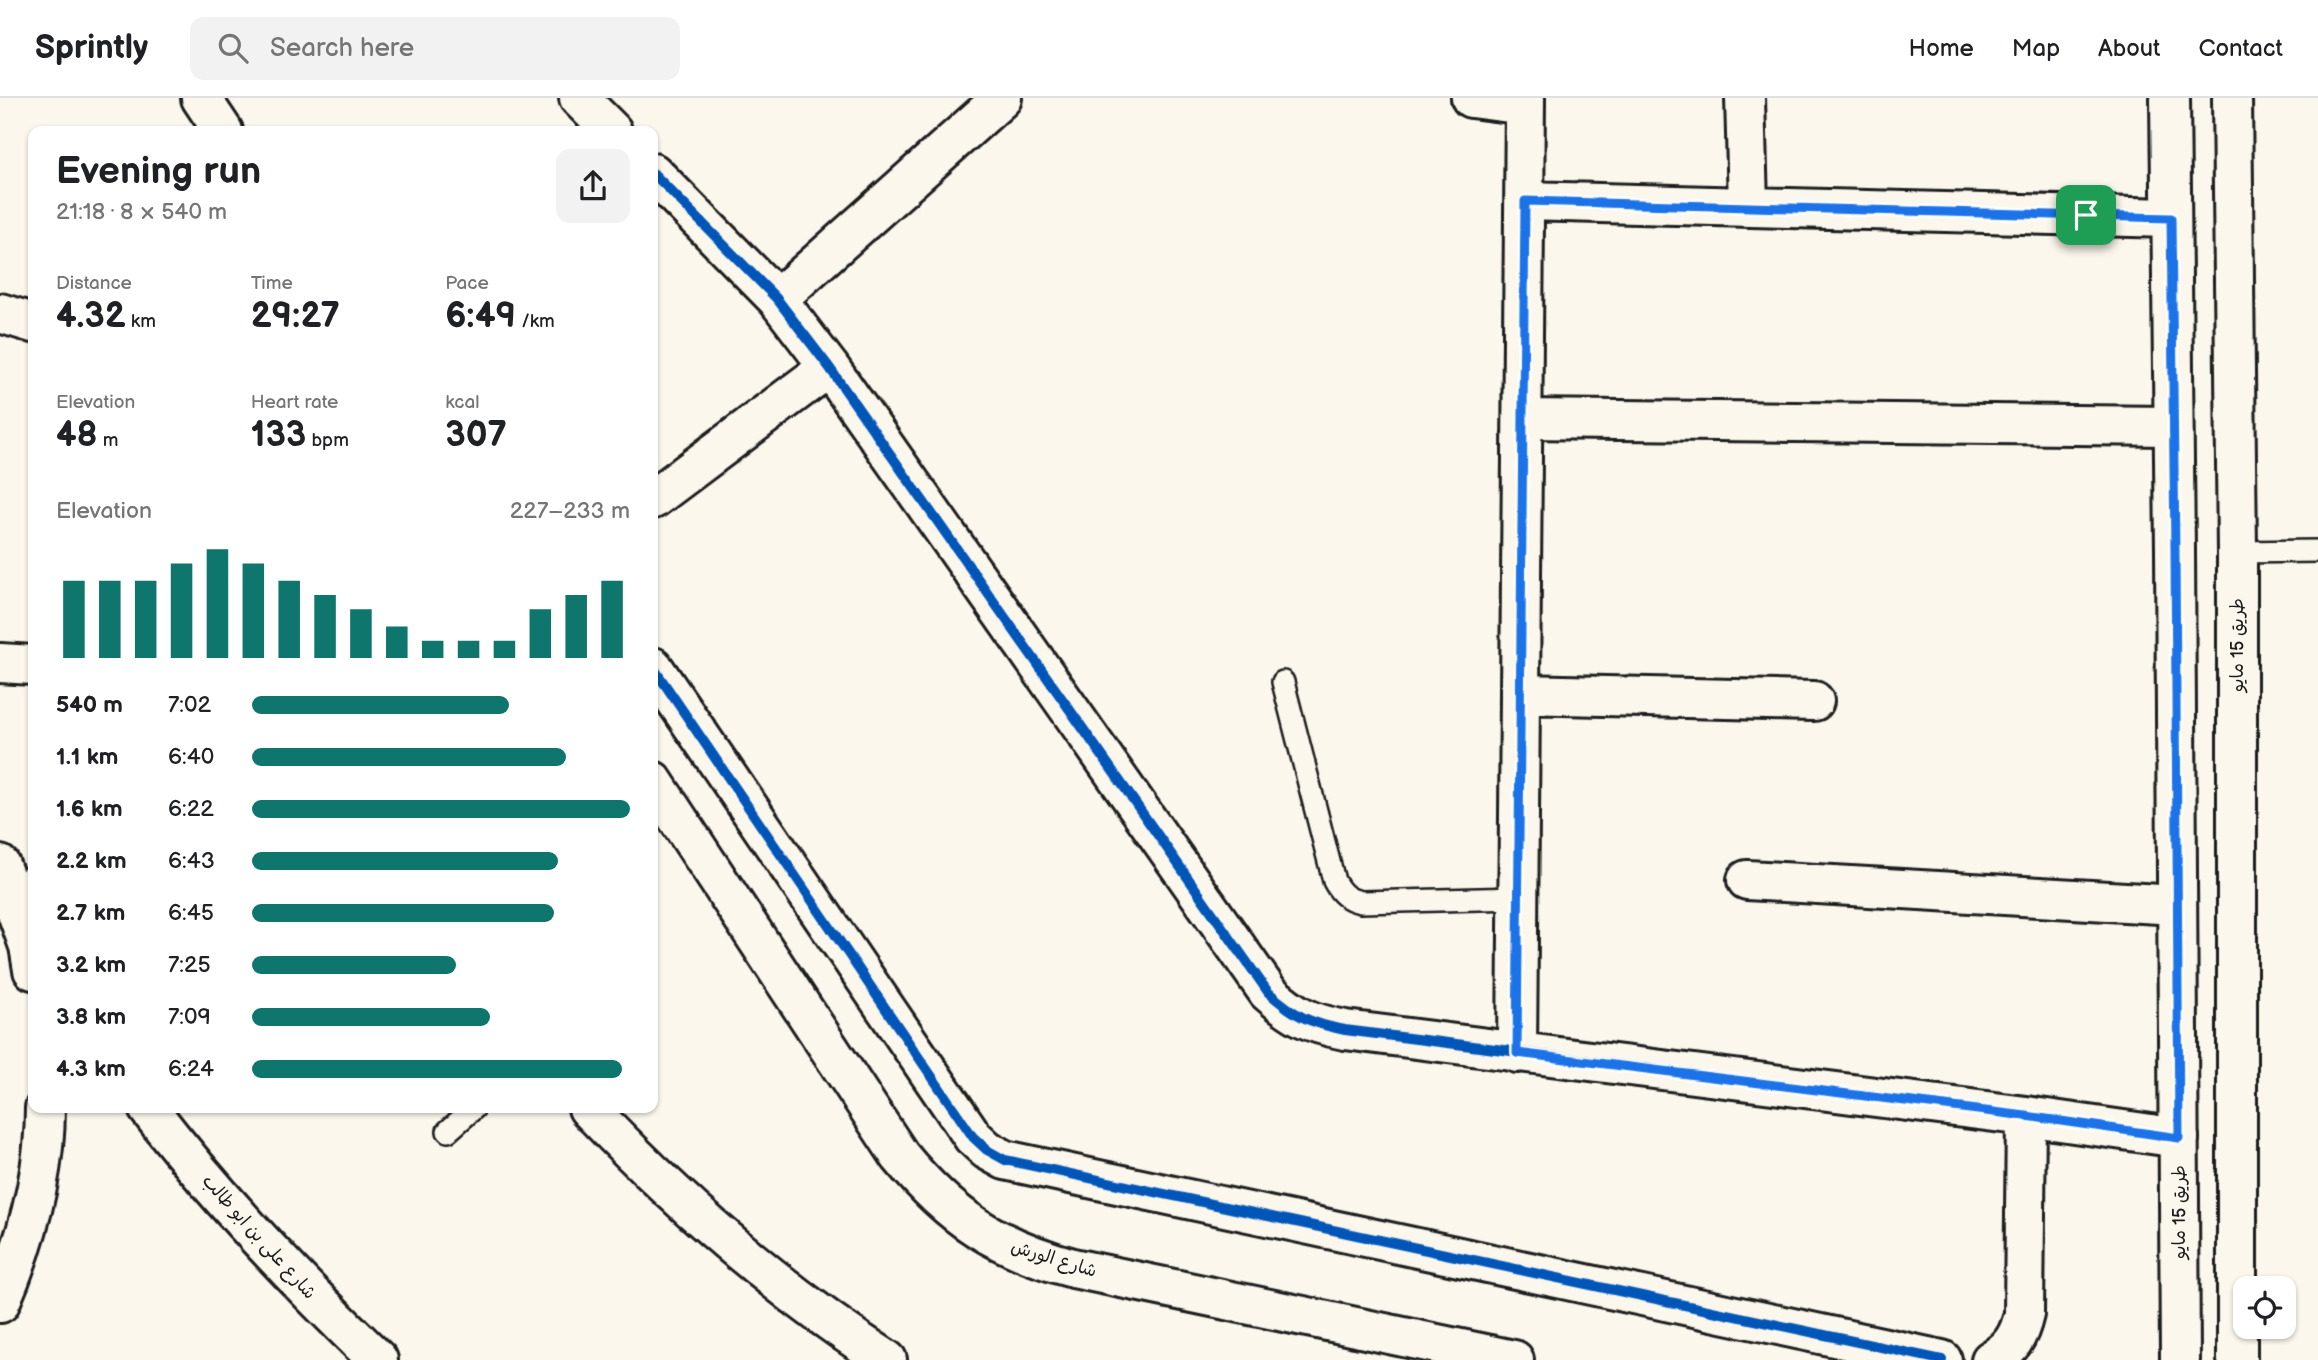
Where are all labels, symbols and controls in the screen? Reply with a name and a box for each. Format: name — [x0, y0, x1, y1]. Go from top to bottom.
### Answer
search box — [190, 17, 680, 80]
text: Sprintly — [35, 28, 148, 68]
icon: search — [214, 29, 252, 67]
text: Search here — [270, 33, 414, 64]
text: Home — [1909, 34, 1974, 63]
text: Map — [2012, 34, 2060, 63]
text: About — [2098, 34, 2160, 63]
text: Contact — [2198, 34, 2283, 63]
text: Evening run — [56, 149, 261, 194]
button: share — [556, 149, 630, 223]
pin — [2056, 185, 2116, 245]
icon: arrive — [2067, 196, 2105, 234]
text: 21:18 · 8 × 540 m — [56, 198, 227, 226]
text: Distance — [56, 272, 132, 295]
text: Time — [251, 272, 293, 295]
text: Pace — [445, 272, 489, 295]
text: 4.32 — [56, 295, 126, 338]
text: 29:27 — [251, 295, 340, 338]
text: 6:49 — [445, 295, 516, 338]
text: km — [126, 310, 156, 333]
text: /km — [516, 310, 555, 333]
text: Elevation — [56, 391, 135, 414]
text: Heart rate — [251, 391, 338, 414]
text: kcal — [445, 391, 479, 414]
text: 48 — [56, 414, 98, 457]
text: 133 — [251, 414, 306, 457]
text: 307 — [445, 414, 507, 457]
text: m — [98, 429, 119, 452]
text: bpm — [306, 429, 349, 452]
text: Elevation — [56, 497, 152, 525]
text: 227–233 m — [510, 497, 630, 525]
street label: طريق 15 مايو — [2227, 598, 2248, 694]
text: 540 m — [56, 691, 123, 719]
text: 7:02 — [168, 691, 211, 719]
text: 1.1 km — [56, 743, 118, 771]
text: 6:40 — [168, 743, 214, 771]
text: 1.6 km — [56, 795, 123, 823]
text: 6:22 — [168, 795, 214, 823]
text: 2.2 km — [56, 847, 127, 875]
text: 6:43 — [168, 847, 215, 875]
text: 2.7 km — [56, 899, 125, 927]
text: 6:45 — [168, 899, 214, 927]
text: 3.2 km — [56, 951, 126, 979]
text: 7:25 — [168, 951, 211, 979]
text: 3.8 km — [56, 1003, 126, 1031]
text: 7:09 — [168, 1003, 211, 1031]
text: 4.3 km — [56, 1055, 126, 1083]
text: 6:24 — [168, 1055, 214, 1083]
street label: طريق 15 مايو — [2169, 1165, 2190, 1261]
street label: شارع على بن ابو طالب — [197, 1171, 320, 1304]
street label: شارع الورش — [1008, 1236, 1099, 1283]
map controls — [2233, 1276, 2296, 1339]
button: locate — [2233, 1276, 2296, 1339]

